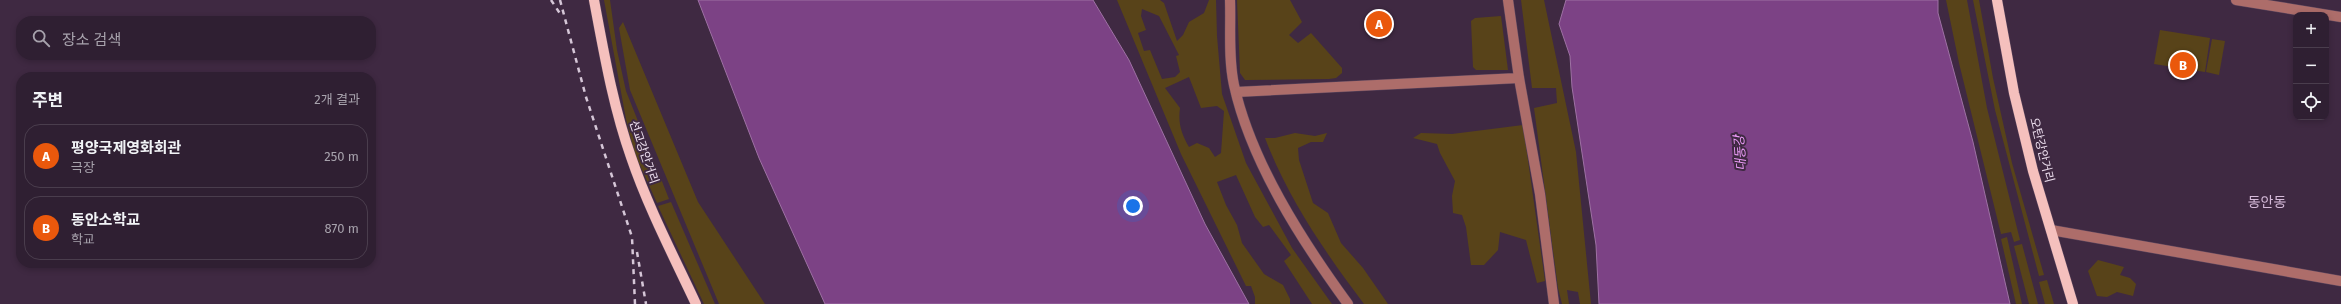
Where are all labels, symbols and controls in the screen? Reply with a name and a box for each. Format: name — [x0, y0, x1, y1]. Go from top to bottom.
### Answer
pin: A — [1366, 9, 1392, 39]
map controls — [2293, 12, 2329, 120]
button: + — [2293, 12, 2329, 48]
search box — [16, 16, 376, 60]
icon: search — [30, 27, 52, 49]
text: 장소 검색 — [62, 31, 121, 49]
button: − — [2293, 48, 2329, 84]
pin: B — [2170, 50, 2196, 80]
button: locate — [2293, 84, 2329, 120]
text: 주변 — [32, 90, 63, 111]
text: 2개 결과 — [314, 92, 360, 107]
street label: 오탄강안거리 — [2027, 116, 2057, 184]
street label: 선교강안거리 — [627, 118, 661, 186]
water label: 대동강 — [1731, 133, 1749, 171]
text: 평양국제영화회관 — [71, 139, 181, 157]
text: A — [42, 149, 50, 164]
text: 250 m — [324, 149, 359, 164]
text: 극장 — [71, 160, 95, 175]
district label: 동안동 — [2248, 194, 2286, 211]
your location — [1123, 196, 1143, 216]
text: 동안소학교 — [71, 211, 140, 229]
text: B — [42, 221, 50, 236]
text: 870 m — [325, 221, 359, 236]
text: 학교 — [71, 232, 95, 247]

